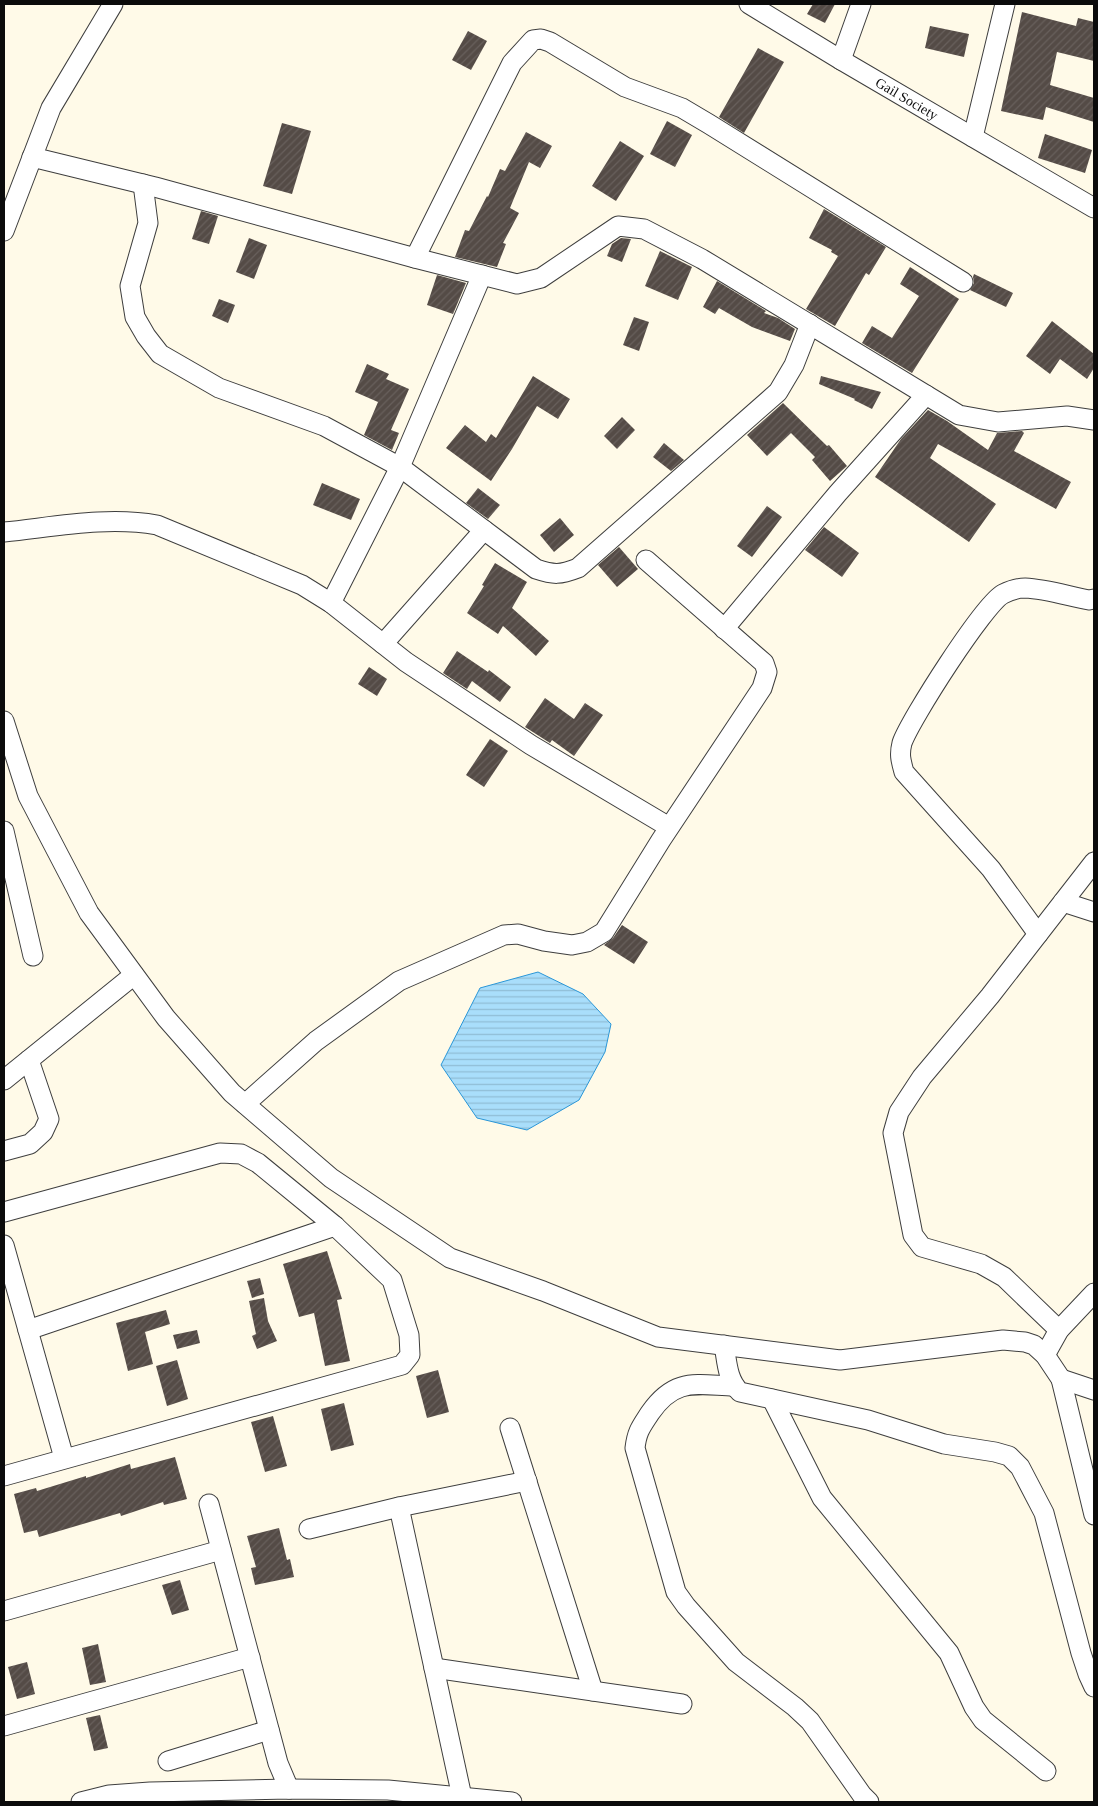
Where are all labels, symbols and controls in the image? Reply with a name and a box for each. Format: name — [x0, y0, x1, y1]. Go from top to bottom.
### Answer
street label: Gail Society — [873, 75, 940, 123]

